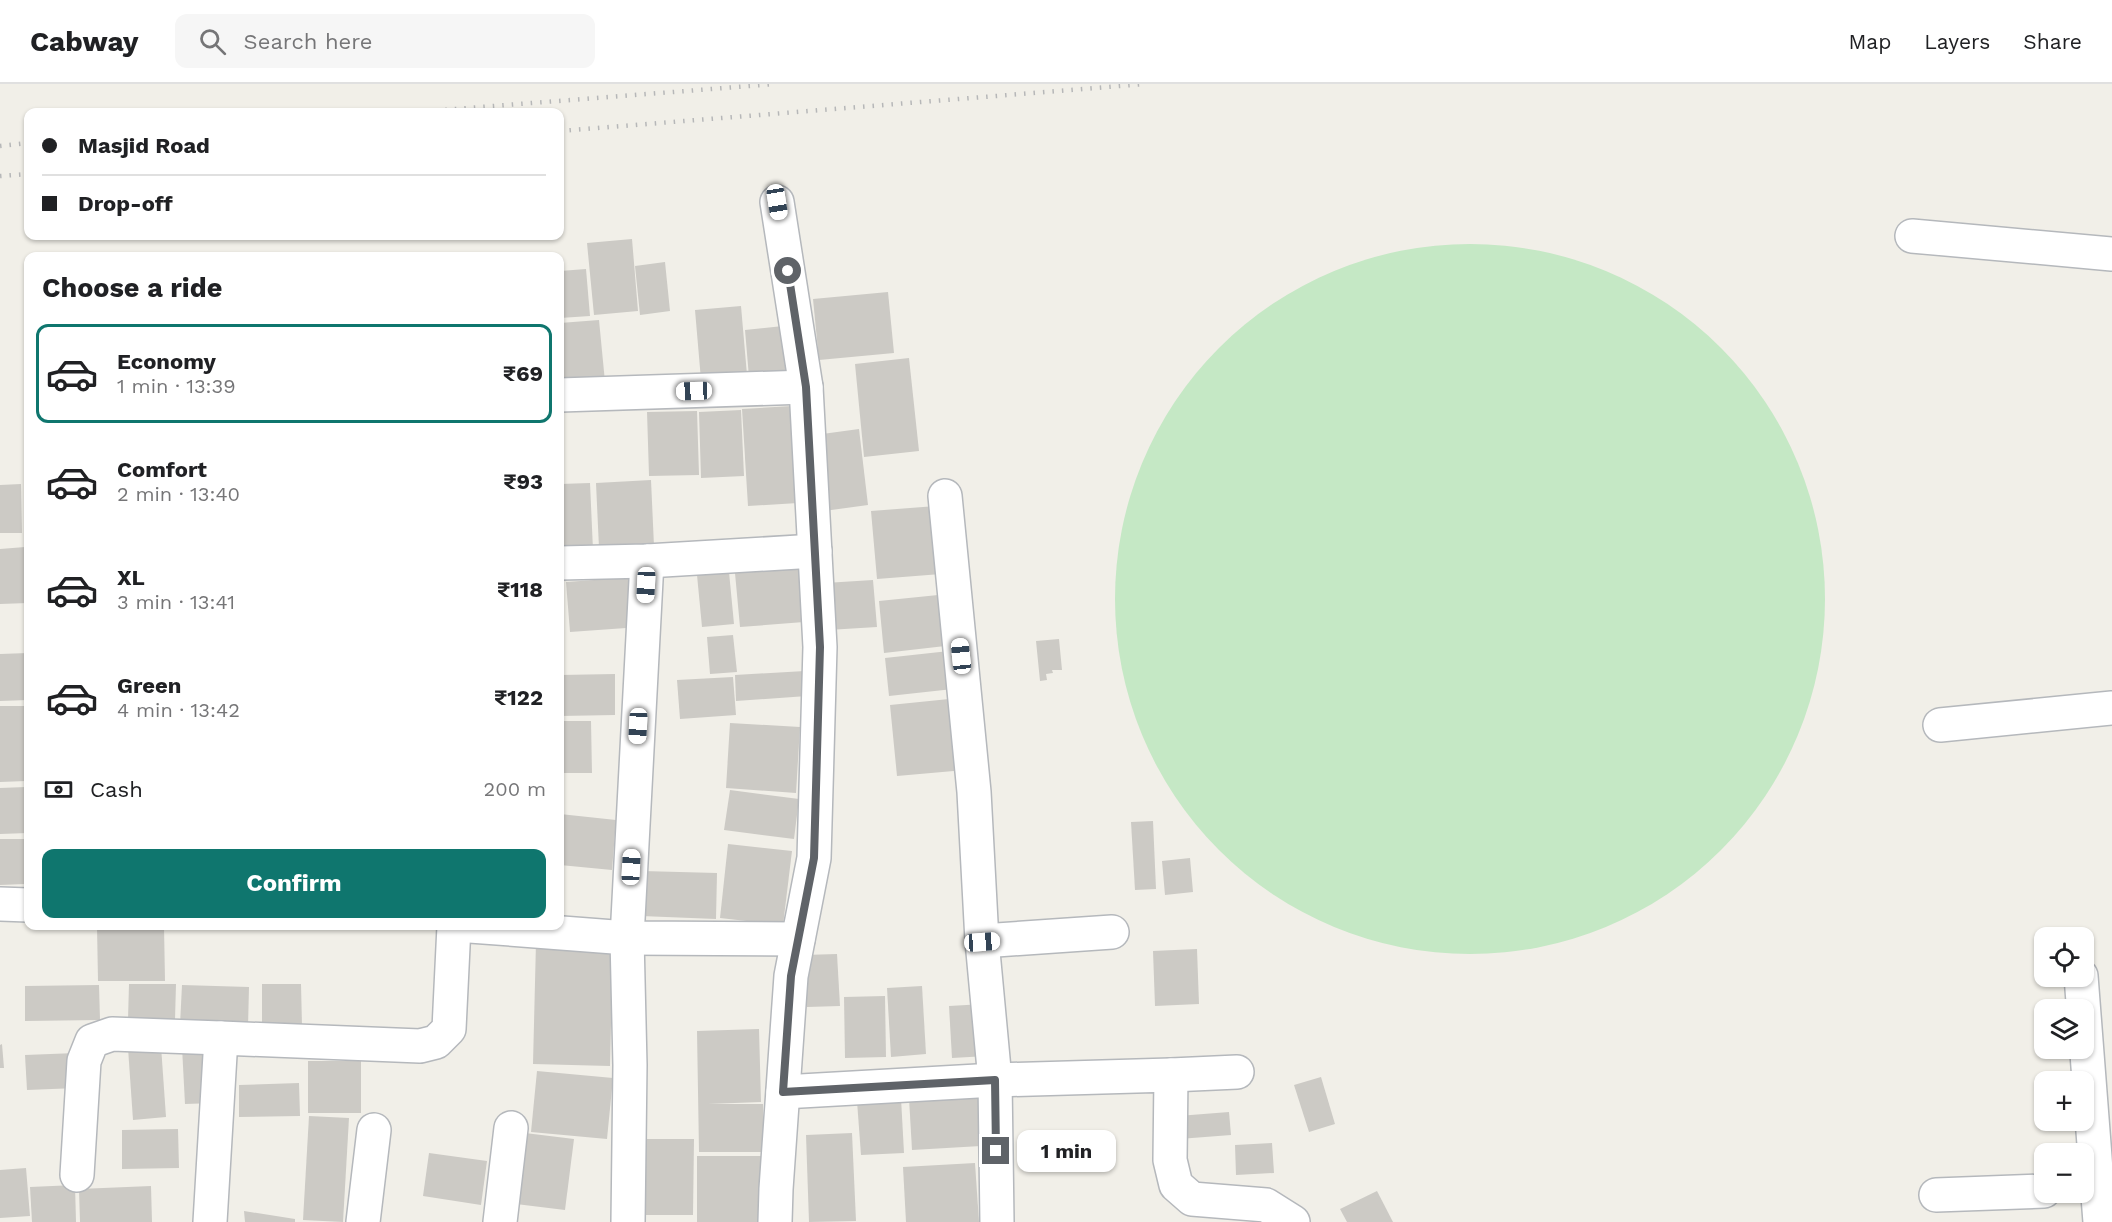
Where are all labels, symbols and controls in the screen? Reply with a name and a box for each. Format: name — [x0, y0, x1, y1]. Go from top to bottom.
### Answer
search box — [175, 14, 595, 68]
text: Cabway — [30, 25, 139, 58]
icon: search — [196, 25, 229, 58]
text: Search here — [244, 29, 373, 54]
text: Map — [1848, 29, 1891, 54]
text: Layers — [1924, 29, 1990, 54]
text: Share — [2023, 29, 2082, 54]
text: Masjid Road — [78, 133, 210, 158]
car — [765, 183, 789, 221]
text: Drop-off — [78, 191, 173, 216]
route start — [774, 257, 801, 284]
text: Choose a ride — [42, 272, 222, 304]
icon: car — [45, 347, 99, 401]
text: Economy — [117, 349, 216, 374]
text: ₹69 — [503, 361, 543, 386]
text: 1 min · 13:39 — [117, 374, 236, 398]
car — [676, 381, 712, 401]
icon: car — [45, 455, 99, 509]
text: Comfort — [117, 457, 207, 482]
text: ₹93 — [503, 469, 543, 494]
text: 2 min · 13:40 — [117, 482, 240, 506]
icon: car — [45, 563, 99, 617]
text: XL — [117, 565, 145, 590]
car — [636, 567, 656, 603]
text: ₹118 — [497, 577, 543, 602]
text: 3 min · 13:41 — [117, 590, 235, 614]
car — [950, 637, 972, 675]
icon: car — [45, 671, 99, 725]
text: Green — [117, 673, 181, 698]
text: ₹122 — [494, 685, 543, 710]
text: 4 min · 13:42 — [117, 698, 240, 722]
car — [628, 708, 648, 744]
icon: cash — [42, 773, 75, 806]
text: Cash — [90, 777, 143, 802]
text: 200 m — [484, 777, 546, 801]
button: Confirm — [42, 849, 546, 918]
car — [621, 849, 641, 885]
map controls — [2034, 927, 2094, 1203]
button: locate — [2034, 927, 2094, 987]
car — [963, 932, 1001, 952]
button: layers — [2034, 999, 2094, 1059]
button: + — [2034, 1071, 2094, 1131]
callout: 1 min — [1017, 1130, 1116, 1172]
route end — [982, 1137, 1009, 1164]
text: 1 min — [1041, 1139, 1092, 1163]
button: − — [2034, 1143, 2094, 1203]

